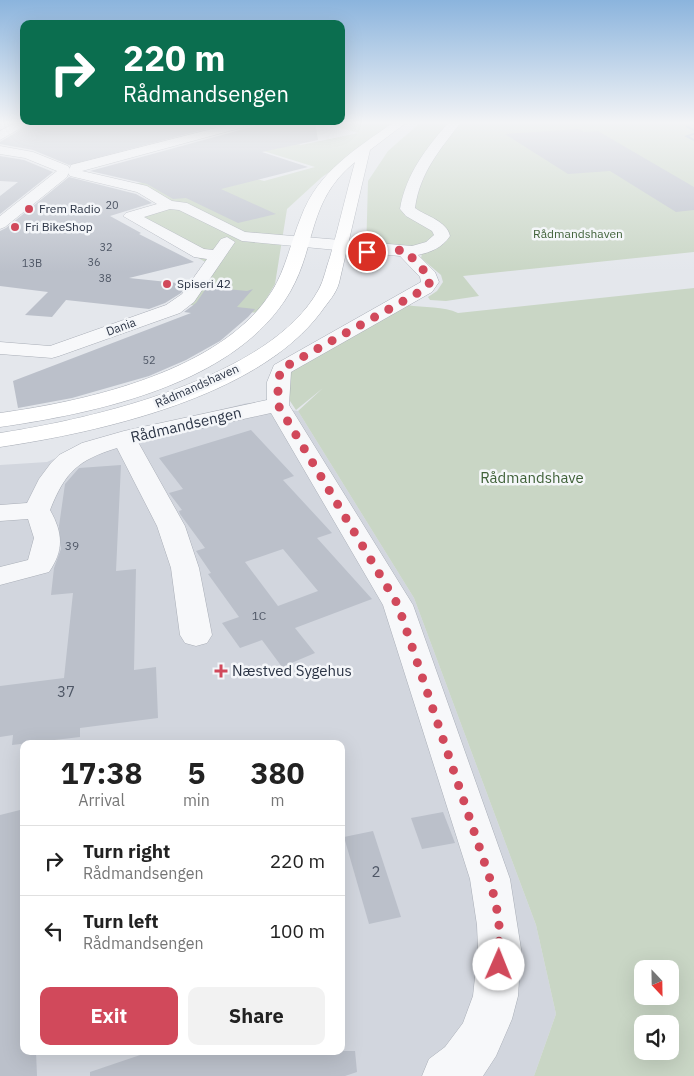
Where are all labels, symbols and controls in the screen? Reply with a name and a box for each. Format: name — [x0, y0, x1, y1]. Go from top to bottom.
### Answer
text: 220 m — [123, 35, 226, 81]
icon: right — [40, 40, 105, 105]
text: Rådmandsengen — [123, 79, 289, 108]
house number: 20 — [105, 198, 119, 212]
place label: Frem Radio — [39, 201, 101, 216]
marker: Frem Radio — [23, 203, 35, 215]
place label: Fri BikeShop — [25, 219, 93, 234]
marker: Fri BikeShop — [9, 221, 21, 233]
park label: Rådmandshaven — [533, 226, 623, 241]
pin — [346, 231, 388, 273]
icon: arrive — [353, 238, 381, 266]
house number: 32 — [99, 240, 113, 254]
house number: 36 — [87, 255, 101, 269]
house number: 13B — [22, 256, 42, 270]
house number: 38 — [98, 271, 112, 285]
place label: Spiseri 42 — [177, 276, 231, 291]
marker: Spiseri 42 — [161, 278, 173, 290]
street label: Dania — [104, 314, 138, 339]
house number: 52 — [142, 353, 156, 367]
street label: Rådmandshaven — [153, 360, 241, 411]
street label: Rådmandsengen — [129, 403, 243, 446]
park label: Rådmandshave — [480, 468, 584, 487]
house number: 39 — [65, 538, 79, 553]
house number: 1C — [252, 608, 267, 623]
place label: Næstved Sygehus — [232, 661, 352, 680]
marker: Næstved Sygehus — [214, 664, 228, 678]
house number: 37 — [57, 682, 75, 701]
text: 17:38 — [61, 753, 142, 792]
text: 5 — [187, 753, 205, 792]
text: 380 — [250, 753, 304, 792]
text: Arrival — [78, 790, 125, 810]
text: min — [183, 790, 210, 810]
text: m — [270, 790, 284, 810]
text: Turn right — [83, 839, 170, 863]
icon: right — [40, 847, 68, 875]
text: 220 m — [270, 849, 325, 873]
house number: 2 — [371, 862, 381, 881]
text: Rådmandsengen — [83, 863, 204, 883]
text: Turn left — [83, 909, 159, 933]
icon: left — [40, 917, 68, 945]
text: 100 m — [270, 919, 325, 943]
text: Rådmandsengen — [83, 933, 204, 953]
position arrow — [472, 938, 524, 990]
north arrow — [634, 960, 679, 1005]
map controls — [634, 960, 679, 1060]
button: Exit — [40, 987, 178, 1045]
button: Share — [188, 987, 325, 1045]
button: sound — [634, 1015, 679, 1060]

